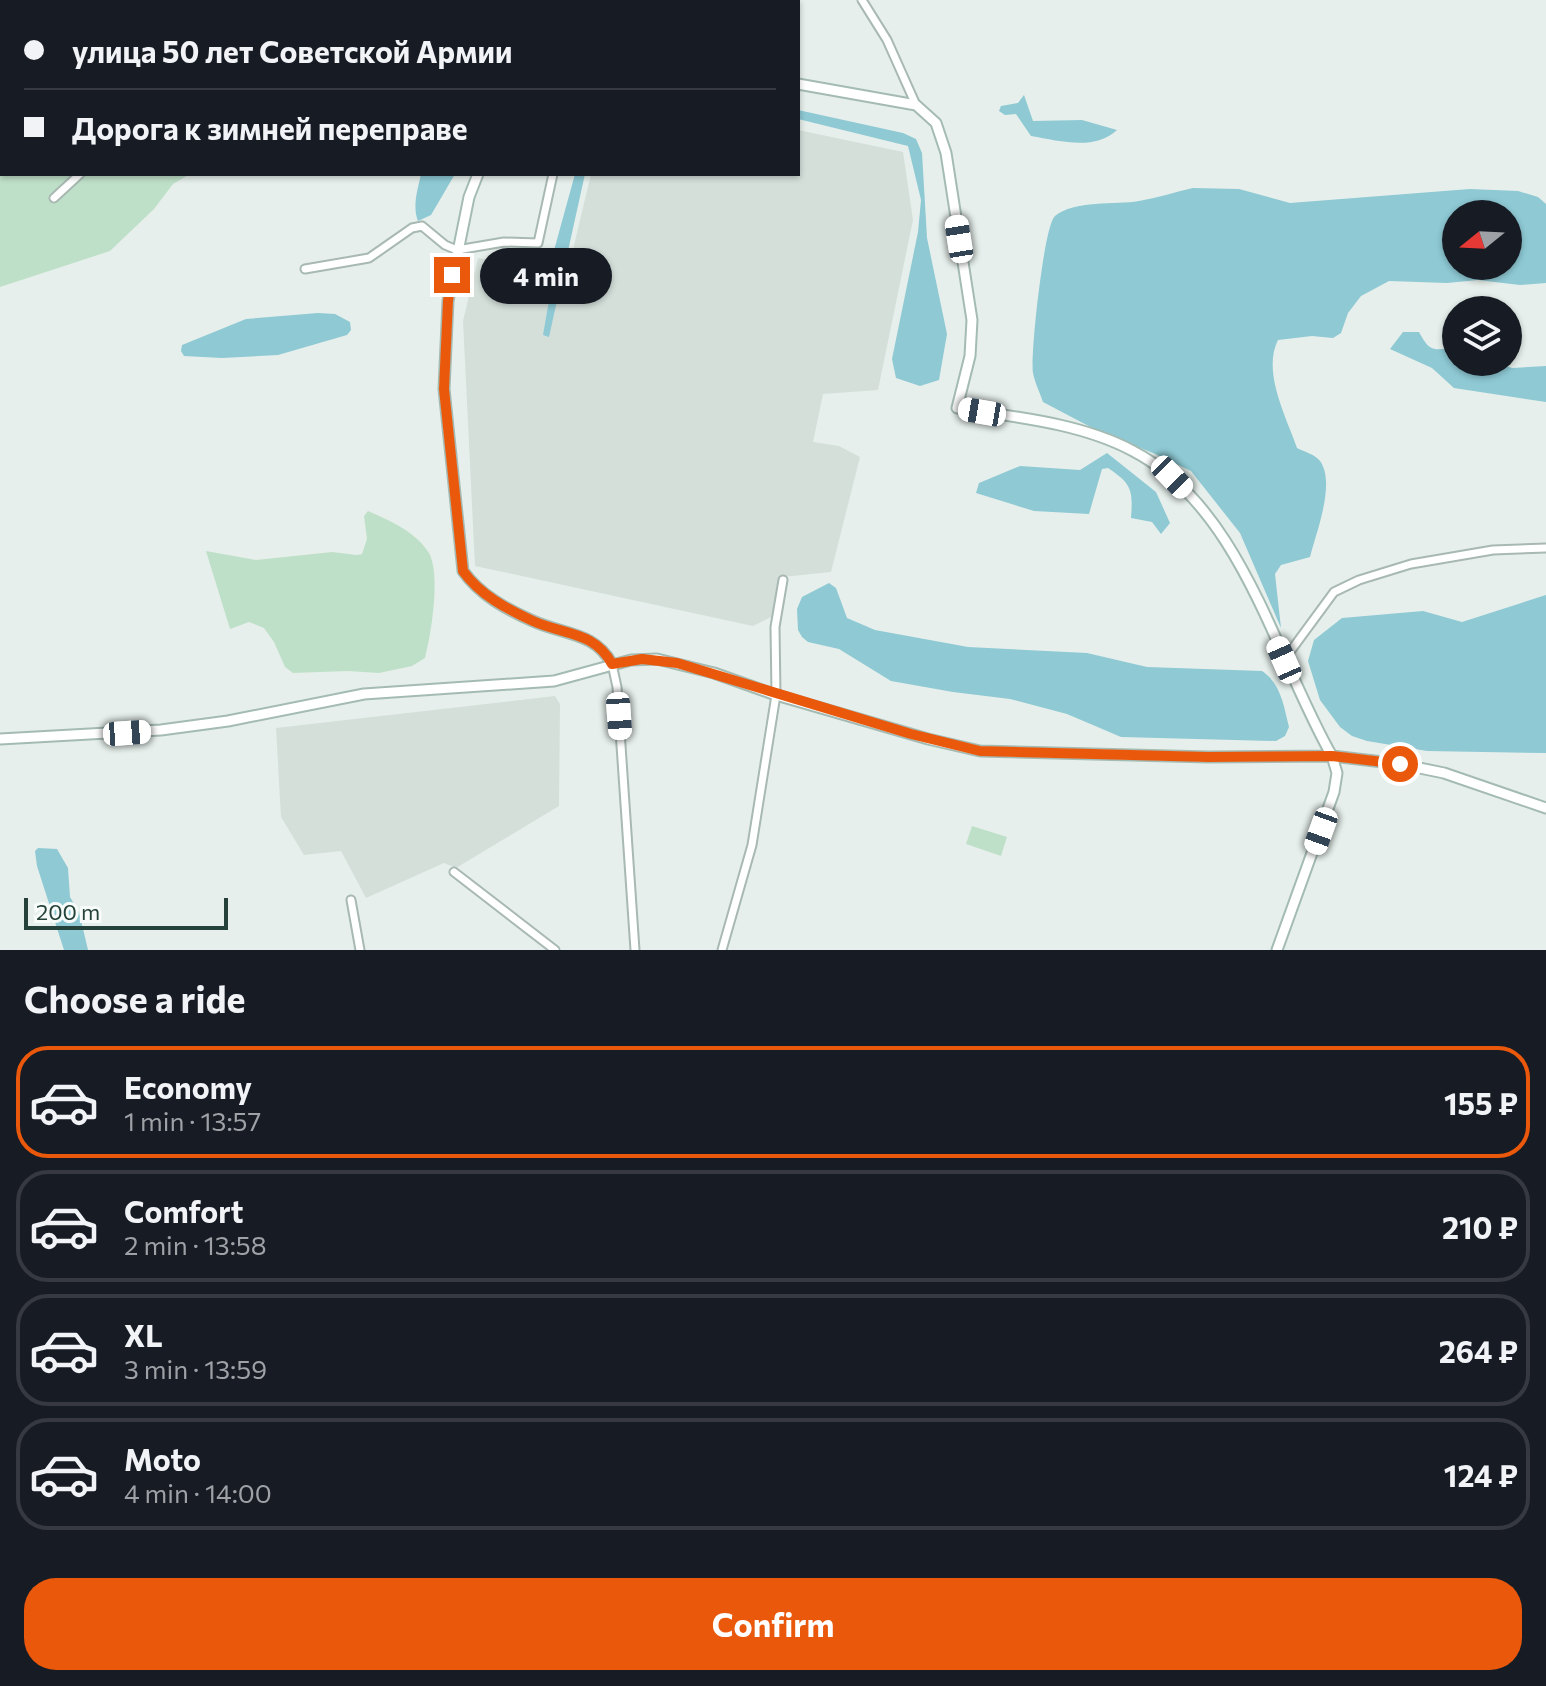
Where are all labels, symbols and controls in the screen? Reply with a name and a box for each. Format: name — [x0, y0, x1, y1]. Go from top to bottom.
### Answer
text: улица 50 лет Советской Армии — [72, 32, 513, 69]
text: Дорога к зимней переправе — [72, 109, 468, 146]
north arrow — [1442, 200, 1522, 280]
map controls — [1442, 200, 1522, 376]
car — [943, 213, 975, 265]
callout: 4 min — [480, 247, 612, 303]
route end — [434, 257, 470, 293]
text: 4 min — [513, 260, 579, 291]
button: layers — [1442, 296, 1522, 376]
car — [956, 396, 1008, 428]
car — [1147, 451, 1197, 503]
car — [1263, 633, 1305, 687]
car — [605, 691, 633, 741]
car — [102, 719, 152, 747]
route start — [1382, 746, 1418, 782]
car — [1302, 804, 1340, 858]
scale bar — [24, 894, 228, 930]
text: 200 m — [36, 898, 100, 925]
text: Choose a ride — [24, 976, 245, 1020]
icon: car — [28, 1066, 100, 1138]
text: Economy — [124, 1068, 252, 1105]
text: 155 ₽ — [1444, 1084, 1518, 1121]
text: 1 min · 13:57 — [124, 1105, 261, 1136]
icon: car — [28, 1190, 100, 1262]
text: Comfort — [124, 1192, 243, 1229]
text: 210 ₽ — [1442, 1208, 1518, 1245]
text: 2 min · 13:58 — [124, 1229, 267, 1260]
icon: car — [28, 1314, 100, 1386]
text: XL — [124, 1316, 163, 1353]
text: 264 ₽ — [1439, 1332, 1518, 1369]
text: 3 min · 13:59 — [124, 1353, 267, 1384]
icon: car — [28, 1438, 100, 1510]
text: Moto — [124, 1440, 201, 1477]
text: 124 ₽ — [1444, 1456, 1518, 1493]
text: 4 min · 14:00 — [124, 1477, 272, 1508]
button: Confirm — [24, 1578, 1522, 1670]

